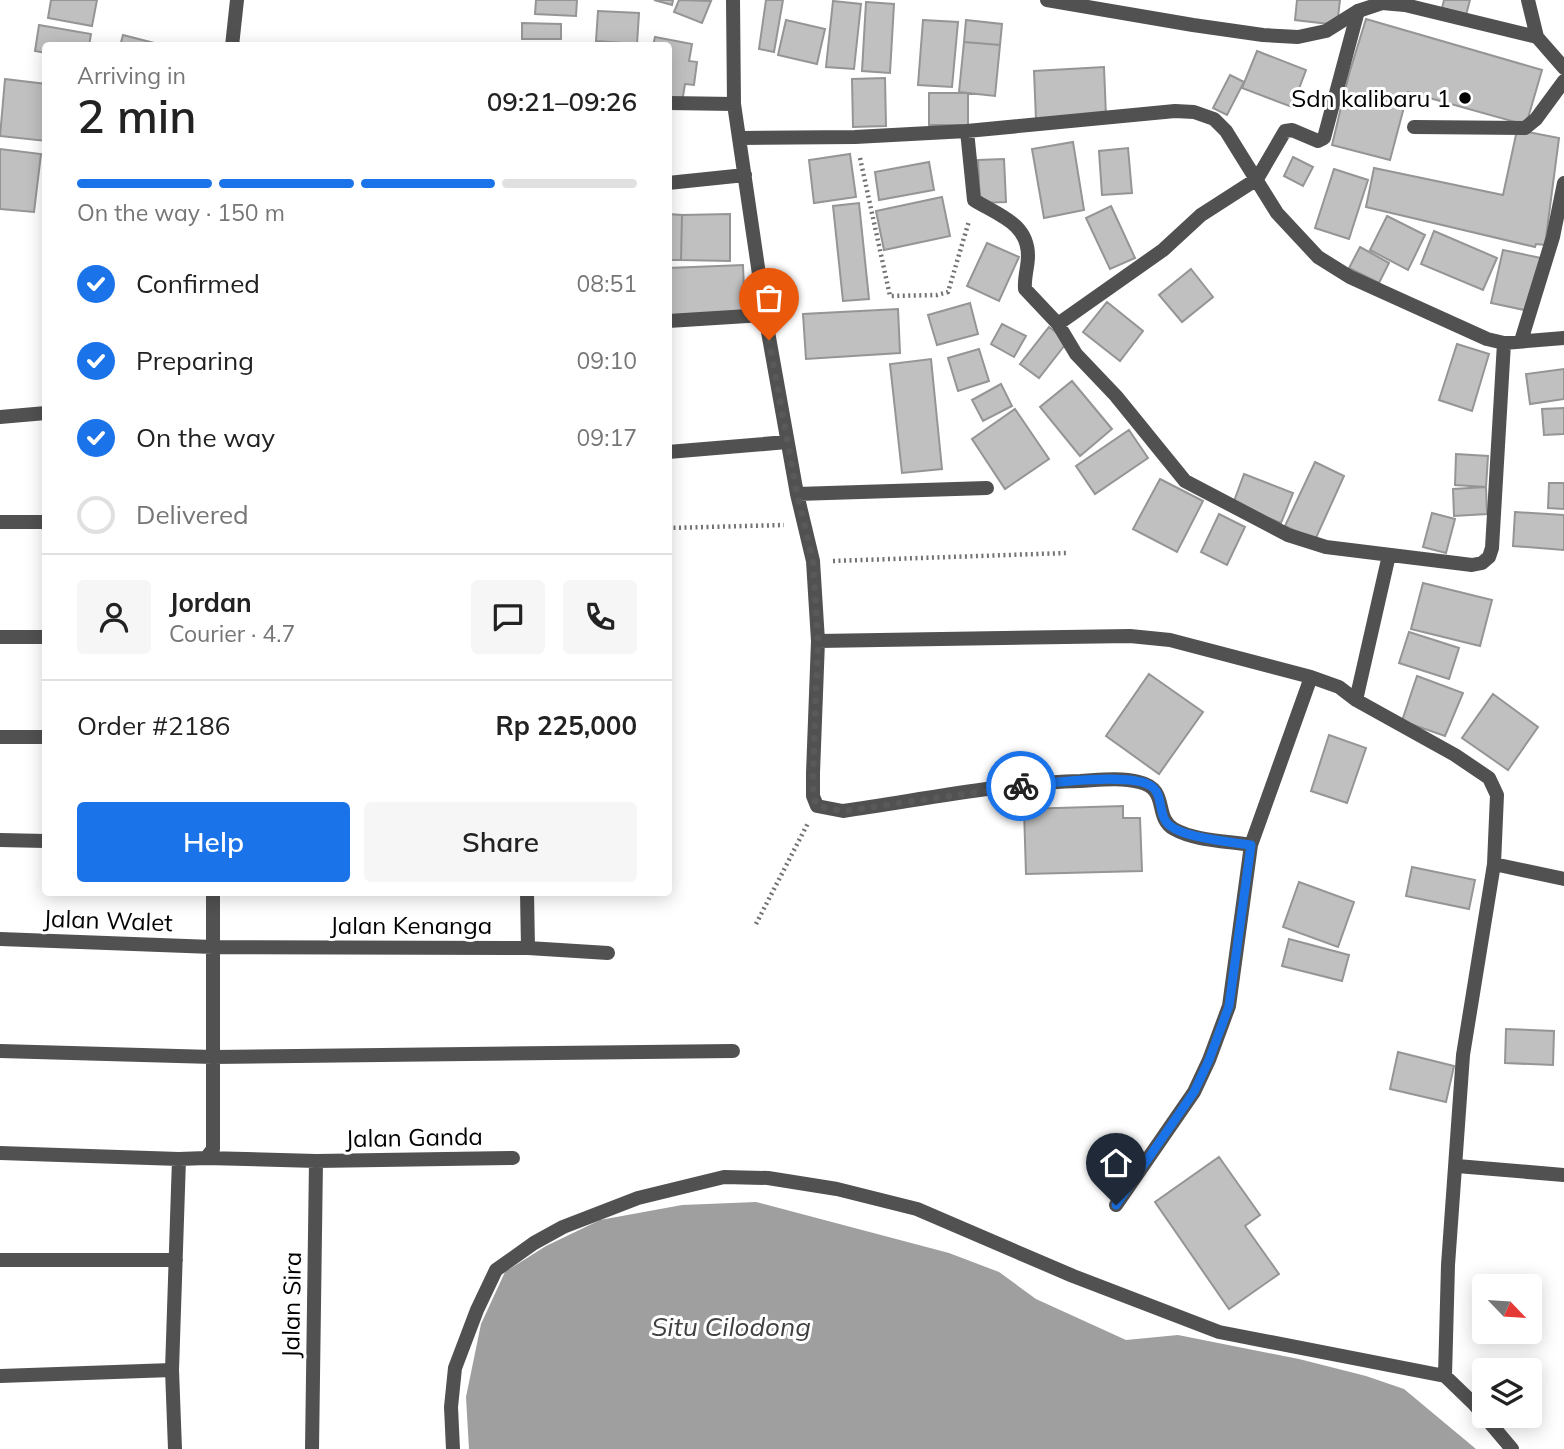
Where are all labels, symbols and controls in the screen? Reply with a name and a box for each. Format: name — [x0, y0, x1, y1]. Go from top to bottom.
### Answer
text: Arriving in — [77, 61, 186, 90]
place label: Sdn kalibaru 1 — [1291, 83, 1451, 113]
text: 09:21–09:26 — [487, 85, 637, 118]
text: 2 min — [77, 87, 196, 145]
marker: Sdn kalibaru 1 — [1457, 90, 1473, 106]
text: On the way · 150 m — [77, 198, 285, 227]
icon: check — [77, 265, 115, 303]
text: Confirmed — [136, 267, 260, 300]
pin — [739, 268, 799, 340]
text: 08:51 — [577, 269, 637, 298]
icon: bag — [750, 279, 788, 317]
icon: check — [77, 342, 115, 380]
text: Preparing — [136, 344, 254, 377]
text: 09:10 — [577, 346, 637, 375]
icon: check — [77, 419, 115, 457]
text: On the way — [136, 421, 275, 454]
text: 09:17 — [577, 423, 637, 452]
text: Delivered — [136, 498, 249, 531]
button: person — [77, 580, 151, 654]
button: chat — [471, 580, 545, 654]
button: phone — [563, 580, 637, 654]
text: Jordan — [169, 586, 252, 619]
text: Courier · 4.7 — [169, 619, 295, 648]
text: Order #2186 — [77, 709, 230, 742]
text: Rp 225,000 — [495, 709, 637, 742]
courier — [986, 751, 1056, 821]
icon: bike — [1002, 767, 1040, 805]
button: Help — [77, 802, 350, 882]
button: Share — [364, 802, 637, 882]
street label: Jalan Walet — [43, 903, 173, 937]
street label: Jalan Kenanga — [330, 910, 492, 940]
street label: Jalan Ganda — [345, 1121, 483, 1153]
pin — [1086, 1133, 1146, 1205]
icon: home — [1097, 1144, 1135, 1182]
street label: Jalan Sira — [275, 1252, 307, 1358]
north arrow — [1472, 1274, 1542, 1344]
map controls — [1472, 1274, 1542, 1428]
water label: Situ Cilodong — [651, 1310, 811, 1343]
button: layers — [1472, 1358, 1542, 1428]

